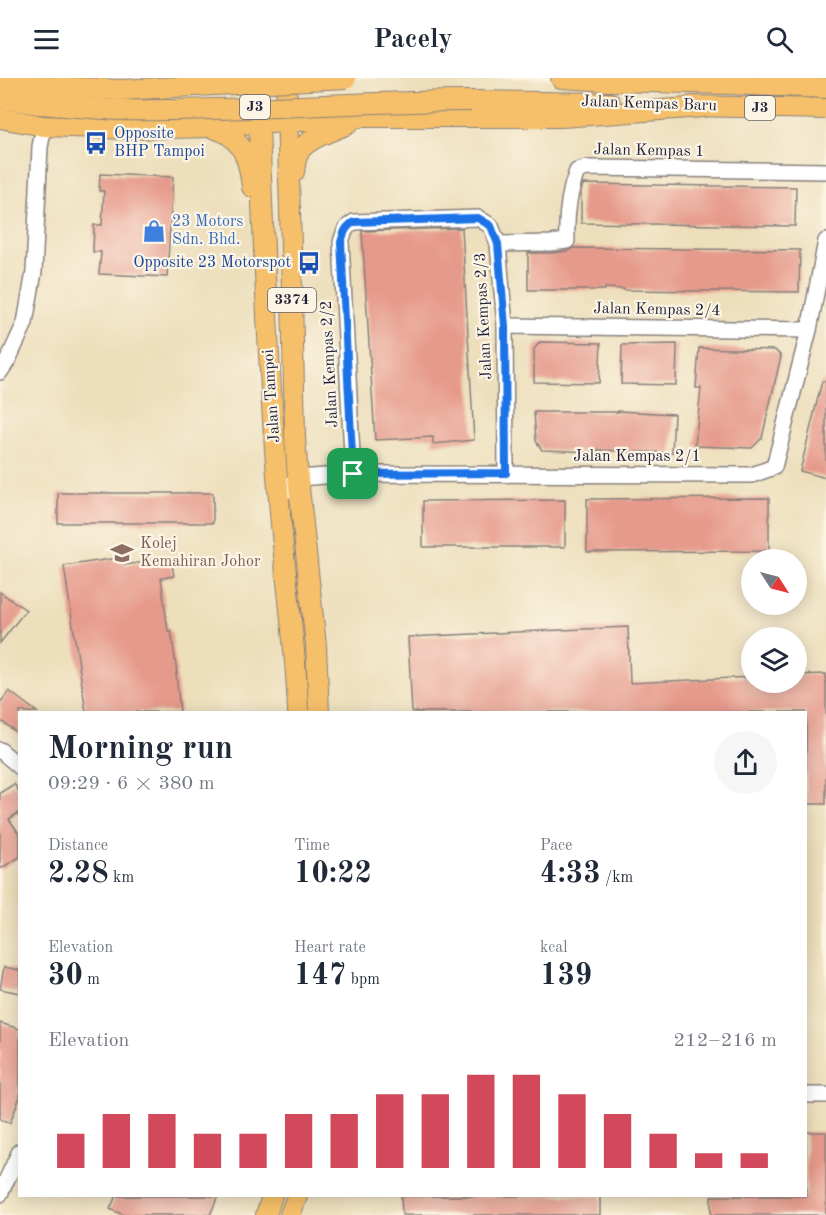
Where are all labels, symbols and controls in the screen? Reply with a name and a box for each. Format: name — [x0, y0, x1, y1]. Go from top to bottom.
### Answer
icon: menu — [30, 23, 63, 56]
icon: search — [763, 23, 796, 56]
text: Pacely — [373, 26, 453, 53]
street label: Jalan Kempas Baru — [581, 94, 718, 114]
road number: J3 — [240, 95, 270, 119]
road number: J3 — [745, 96, 775, 120]
place label: Opposite BHP Tampoi — [114, 126, 205, 160]
bus stop icon: Opposite BHP Tampoi — [83, 130, 109, 156]
street label: Jalan Kempas 1 — [593, 142, 705, 160]
place label: 23 Motors Sdn. Bhd. — [172, 214, 243, 248]
shop icon: 23 Motors Sdn. Bhd. — [141, 218, 167, 244]
bus stop icon: Opposite 23 Motorspot — [296, 250, 322, 276]
street label: Jalan Kempas 2/3 — [473, 252, 495, 380]
place label: Opposite 23 Motorspot — [133, 255, 291, 271]
road number: 3374 — [268, 288, 316, 312]
street label: Jalan Kempas 2/2 — [319, 300, 341, 428]
street label: Jalan Kempas 2/4 — [593, 301, 721, 319]
street label: Jalan Tampoi — [261, 349, 283, 443]
pin — [327, 448, 378, 499]
street label: Jalan Kempas 2/1 — [573, 449, 701, 465]
icon: arrive — [336, 457, 369, 490]
place label: Kolej Kemahiran Johor — [140, 536, 261, 570]
school or university icon: Kolej Kemahiran Johor — [109, 540, 135, 566]
north arrow — [741, 549, 807, 615]
map controls — [741, 549, 807, 693]
button: layers — [741, 627, 807, 693]
button: share — [714, 731, 777, 794]
text: Morning run — [48, 733, 233, 766]
text: 09:29 · 6 × 380 m — [48, 774, 215, 794]
text: Distance — [48, 838, 108, 854]
text: Time — [294, 838, 330, 854]
text: Pace — [540, 838, 572, 854]
text: 2.28 — [48, 859, 109, 889]
text: 10:22 — [294, 859, 372, 889]
text: 4:33 — [540, 859, 601, 889]
text: km — [109, 870, 134, 886]
text: /km — [601, 870, 633, 886]
text: Elevation — [48, 940, 113, 956]
text: Heart rate — [294, 940, 366, 956]
text: kcal — [540, 940, 568, 956]
text: 30 — [48, 961, 83, 991]
text: 147 — [294, 961, 346, 991]
text: 139 — [540, 961, 592, 991]
text: m — [83, 972, 100, 988]
text: bpm — [346, 972, 380, 988]
text: Elevation — [48, 1031, 129, 1051]
text: 212–216 m — [674, 1031, 777, 1051]

